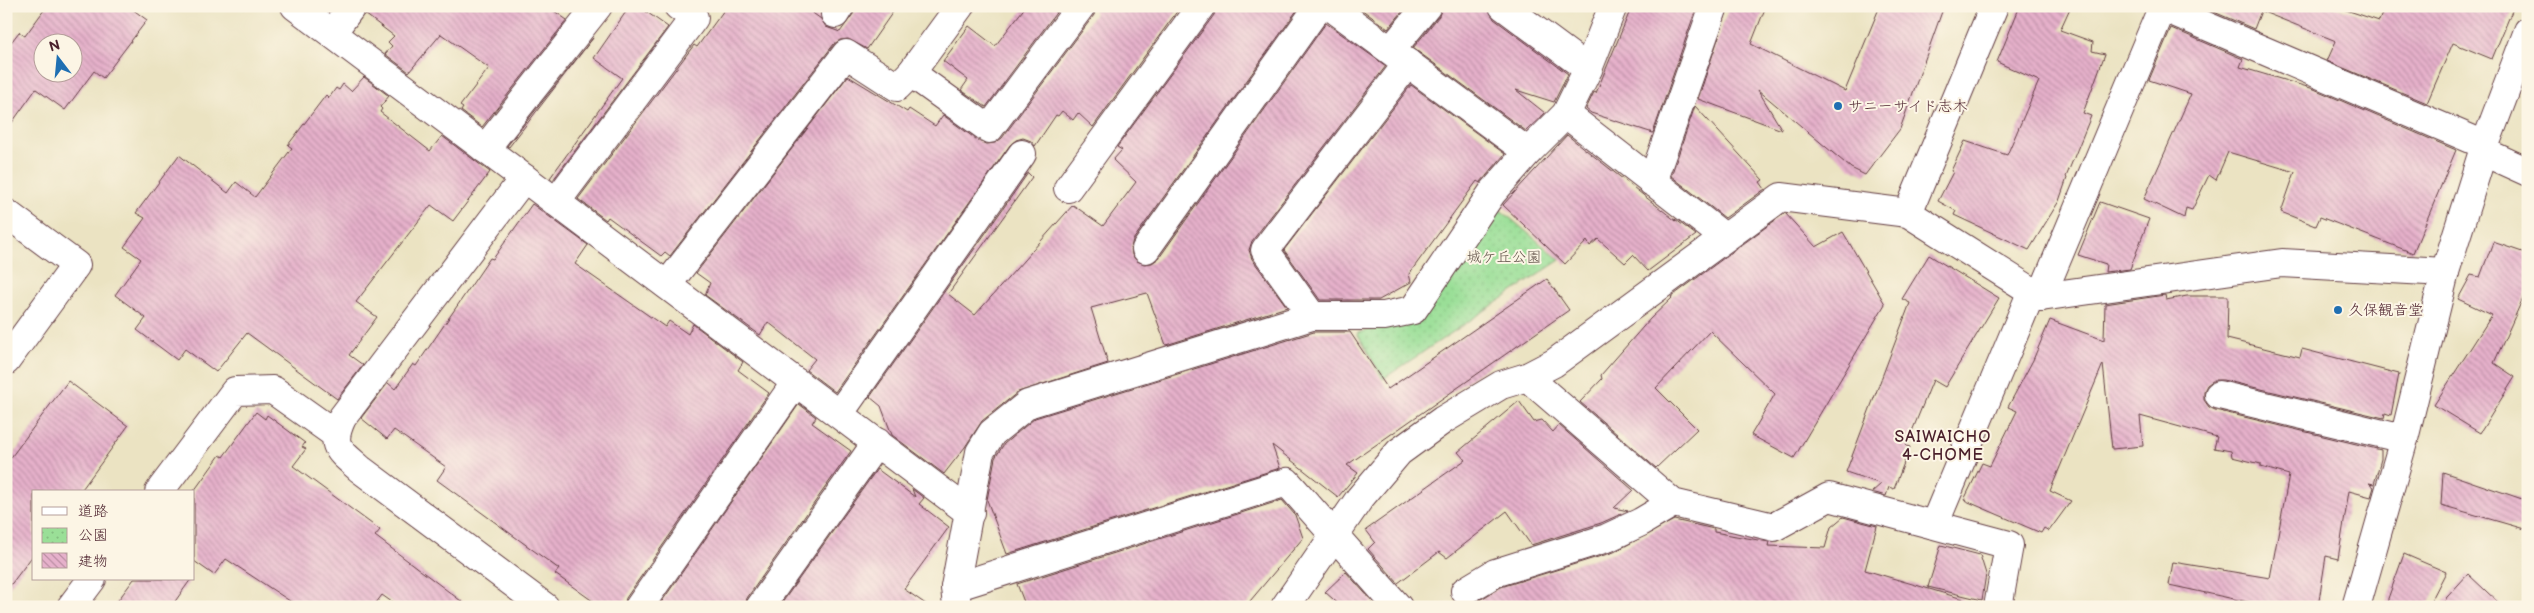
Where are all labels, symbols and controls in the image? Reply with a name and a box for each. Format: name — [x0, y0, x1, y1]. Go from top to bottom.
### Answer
north arrow — [32, 32, 82, 82]
text: N — [47, 36, 62, 56]
place label: サニーサイド志木 — [1848, 97, 1967, 116]
marker: サニーサイド志木 — [1832, 100, 1844, 112]
park label: 城ケ丘公園 — [1466, 248, 1542, 267]
place label: 久保観音堂 — [2348, 301, 2423, 320]
marker: 久保観音堂 — [2332, 304, 2344, 316]
district label: SAIWAICHO 4-CHOME — [1895, 428, 1991, 465]
legend — [32, 490, 195, 580]
text: 道路 — [78, 502, 108, 521]
text: 公園 — [78, 526, 108, 545]
text: 建物 — [78, 552, 108, 571]

